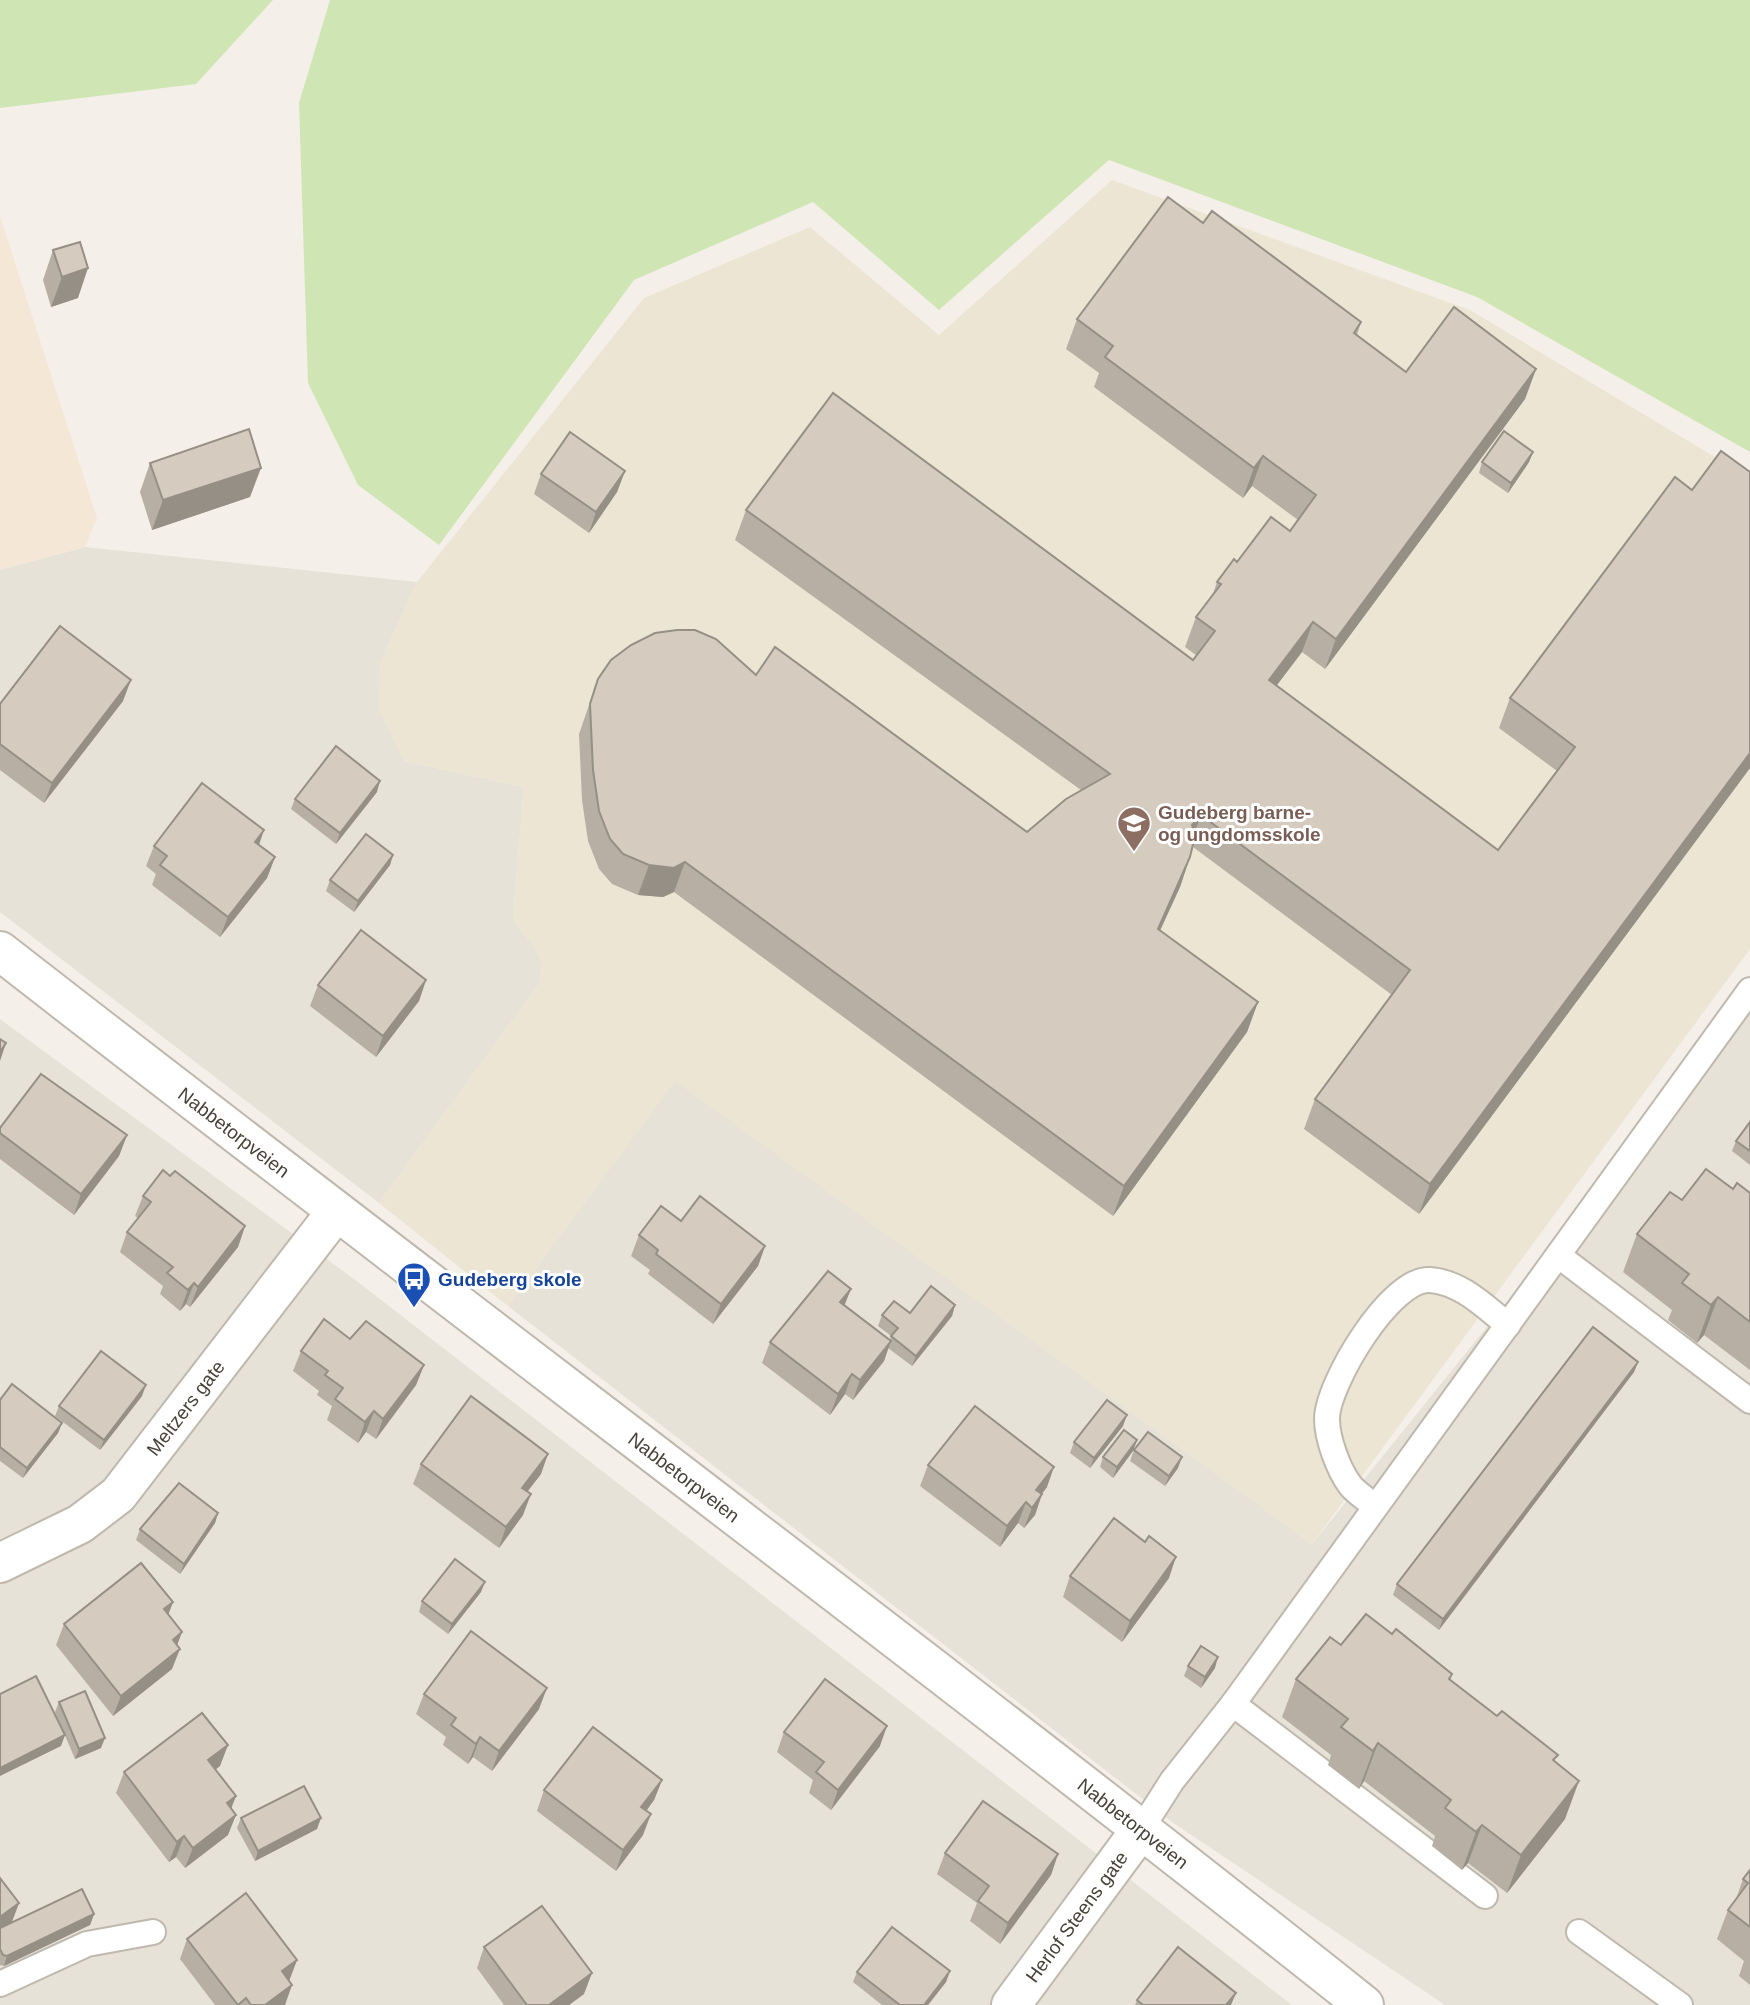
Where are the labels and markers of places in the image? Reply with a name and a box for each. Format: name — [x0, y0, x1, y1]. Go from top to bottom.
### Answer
place label: Gudeberg barne- og ungdomsskole — [1158, 802, 1321, 845]
school or university icon: Gudeberg barne- og ungdomsskole — [1115, 804, 1153, 853]
bus stop icon: Gudeberg skole — [395, 1260, 433, 1309]
place label: Gudeberg skole — [438, 1269, 582, 1290]

